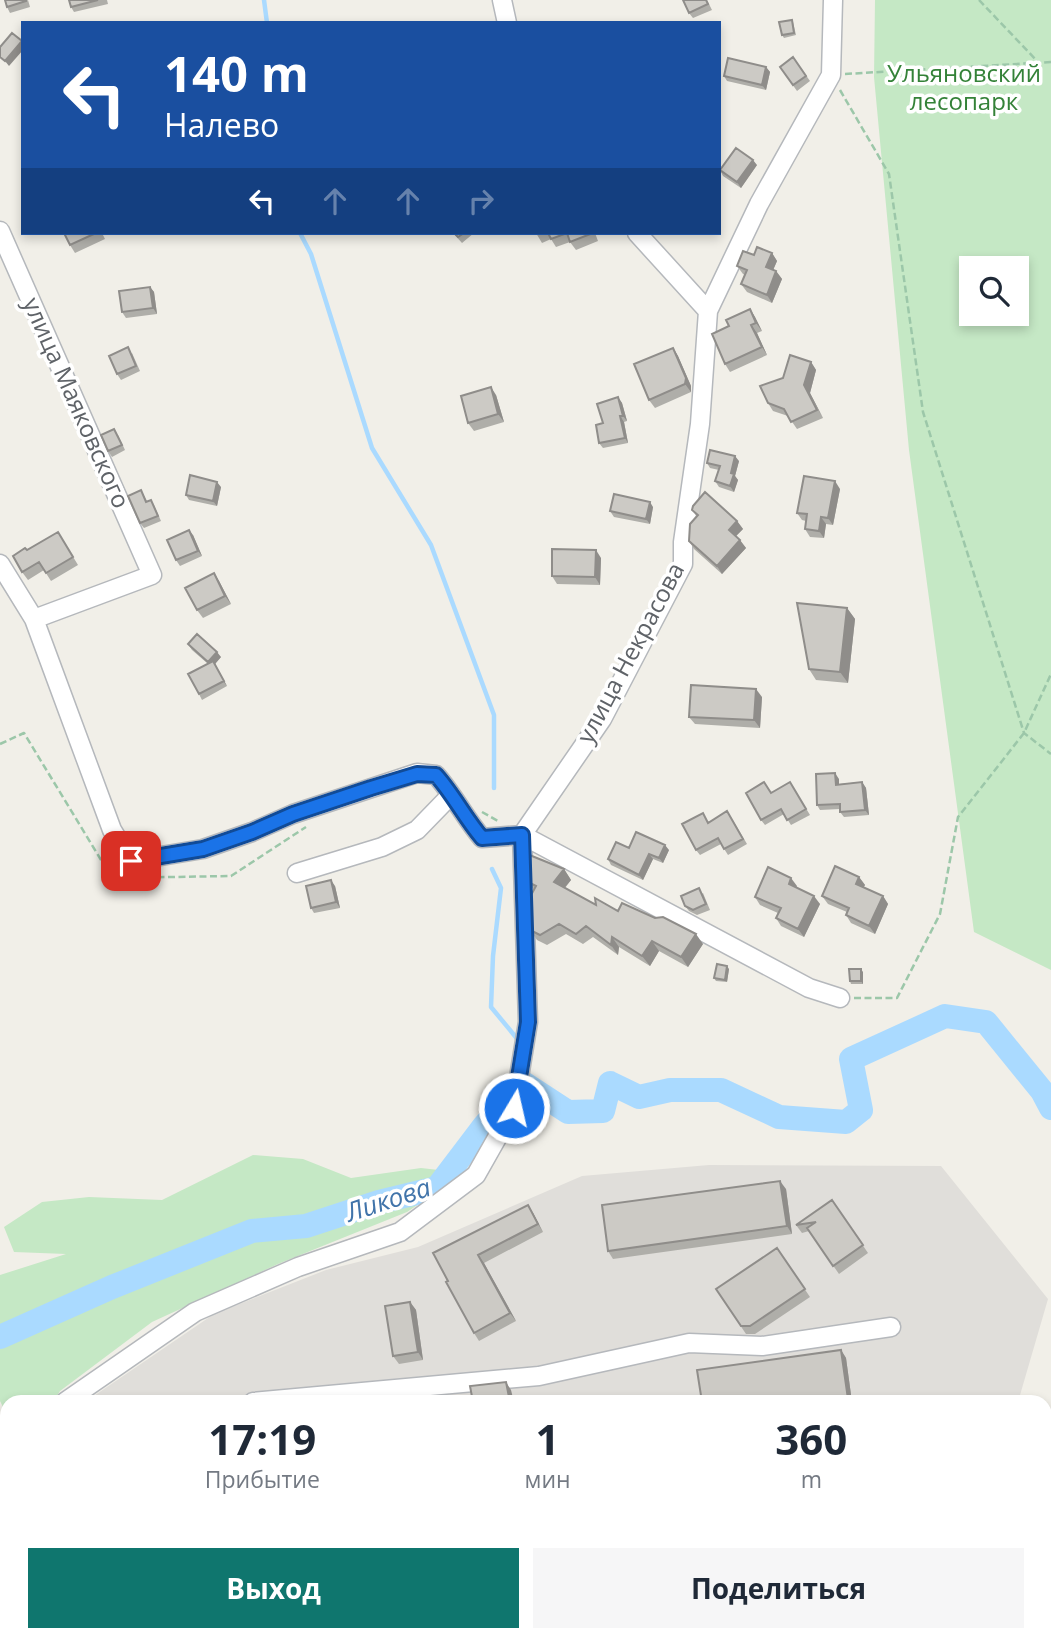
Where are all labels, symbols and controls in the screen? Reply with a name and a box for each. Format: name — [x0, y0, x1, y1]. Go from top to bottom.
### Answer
text: 140 m — [164, 40, 309, 106]
icon: left — [49, 49, 140, 140]
park label: Ульяновский лесопарк — [887, 56, 1041, 117]
text: Налево — [164, 103, 279, 146]
icon: left — [243, 182, 281, 220]
icon: ahead — [316, 182, 354, 220]
icon: ahead — [389, 182, 427, 220]
icon: right — [462, 182, 500, 220]
map controls — [959, 256, 1029, 326]
button: search — [959, 256, 1029, 326]
street label: улица Маяковского — [16, 292, 139, 513]
street label: улица Некрасова — [568, 556, 691, 748]
pin — [101, 831, 161, 891]
icon: arrive — [112, 842, 150, 880]
position arrow — [477, 1071, 551, 1145]
water label: Ликова — [340, 1168, 435, 1230]
text: 17:19 — [208, 1410, 316, 1467]
text: 1 — [536, 1410, 560, 1467]
text: 360 — [775, 1410, 847, 1467]
text: Прибытие — [205, 1463, 320, 1495]
text: мин — [525, 1463, 571, 1495]
text: m — [801, 1463, 822, 1495]
button: Выход — [28, 1548, 519, 1628]
button: Поделиться — [533, 1548, 1024, 1628]

